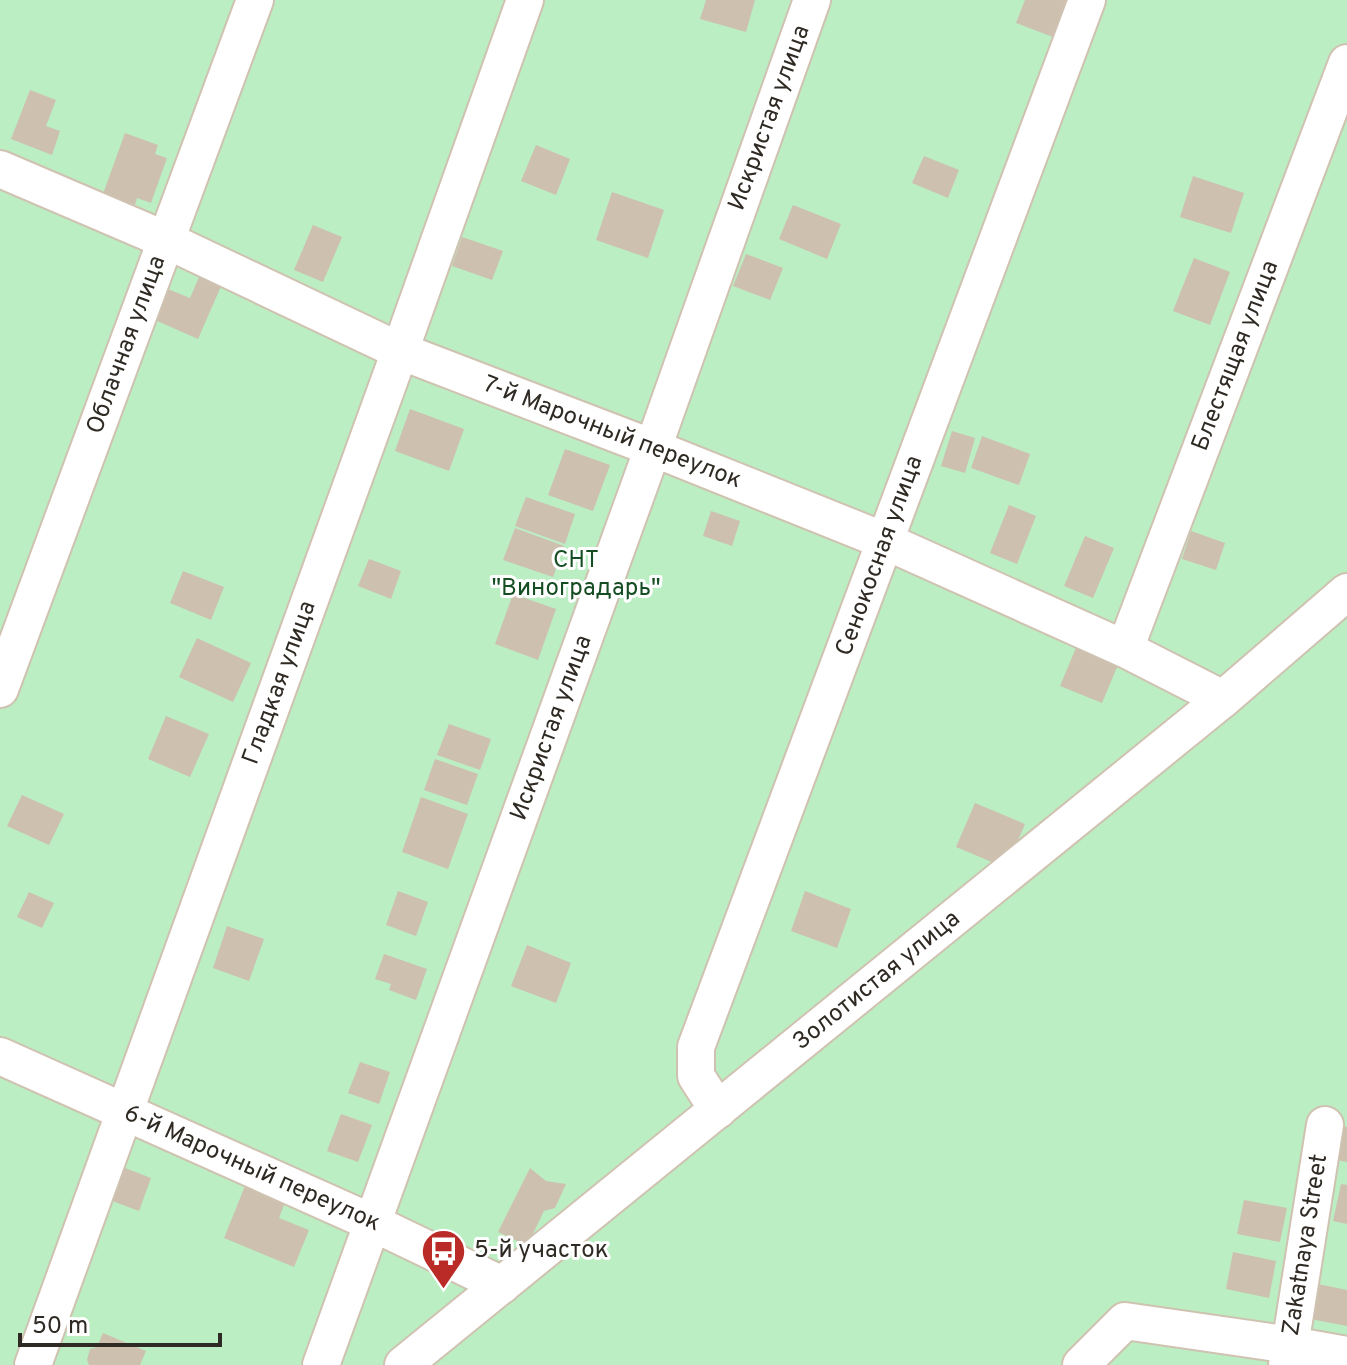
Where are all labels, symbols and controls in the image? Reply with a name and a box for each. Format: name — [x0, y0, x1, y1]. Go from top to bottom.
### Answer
street label: Искристая улица — [723, 21, 817, 215]
street label: Облачная улица — [81, 252, 173, 438]
street label: Блестящая улица — [1186, 256, 1286, 456]
street label: 7-й Марочный переулок — [479, 370, 745, 496]
street label: Сенокосная улица — [830, 452, 930, 660]
park label: СНТ "Виноградарь" — [491, 546, 661, 604]
street label: Гладкая улица — [236, 597, 324, 769]
street label: Искристая улица — [505, 631, 599, 825]
street label: Золотистая улица — [787, 904, 967, 1058]
street label: 6-й Марочный переулок — [119, 1099, 385, 1239]
street label: Zakatnaya Street — [1277, 1152, 1335, 1338]
bus stop icon: 5-й участок — [419, 1227, 467, 1290]
place label: 5-й участок — [474, 1236, 608, 1266]
scale bar — [20, 1297, 220, 1347]
text: 50 m — [32, 1312, 88, 1342]

